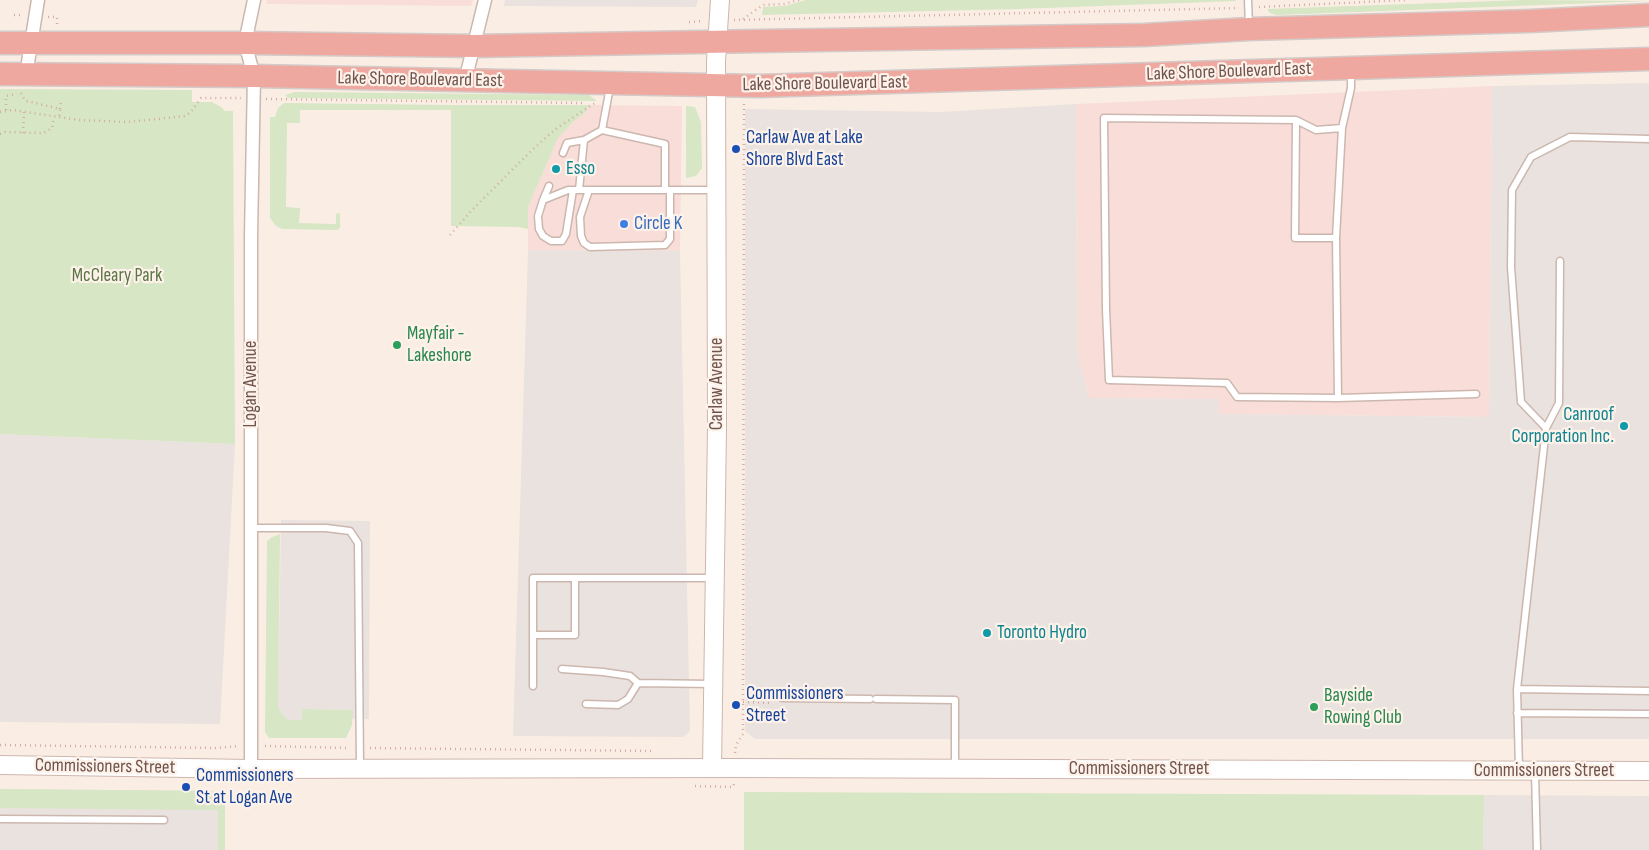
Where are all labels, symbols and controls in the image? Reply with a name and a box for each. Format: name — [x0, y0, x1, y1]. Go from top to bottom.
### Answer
street label: Lake Shore Boulevard East — [1146, 58, 1312, 86]
street label: Lake Shore Boulevard East — [337, 67, 503, 93]
street label: Lake Shore Boulevard East — [742, 71, 908, 97]
place label: Carlaw Ave at Lake Shore Blvd East — [746, 127, 863, 171]
marker: Carlaw Ave at Lake Shore Blvd East — [730, 143, 742, 155]
place label: Esso — [566, 158, 595, 180]
marker: Esso — [550, 163, 562, 175]
place label: Circle K — [634, 213, 682, 235]
marker: Circle K — [618, 218, 630, 230]
park label: McCleary Park — [72, 265, 162, 287]
place label: Mayfair - Lakeshore — [407, 323, 472, 367]
street label: Carlaw Avenue — [706, 338, 728, 430]
marker: Mayfair - Lakeshore — [391, 339, 403, 351]
street label: Logan Avenue — [240, 341, 262, 427]
place label: Canroof Corporation Inc. — [1511, 404, 1614, 448]
marker: Canroof Corporation Inc. — [1618, 420, 1630, 432]
place label: Toronto Hydro — [997, 622, 1087, 644]
marker: Toronto Hydro — [981, 627, 993, 639]
place label: Commissioners Street — [746, 683, 843, 727]
place label: Bayside Rowing Club — [1324, 685, 1402, 729]
marker: Commissioners Street — [730, 699, 742, 711]
marker: Bayside Rowing Club — [1308, 701, 1320, 713]
street label: Commissioners Street — [35, 754, 175, 780]
street label: Commissioners Street — [1069, 758, 1209, 780]
street label: Commissioners Street — [1474, 760, 1614, 782]
place label: Commissioners St at Logan Ave — [196, 765, 293, 809]
marker: Commissioners St at Logan Ave — [180, 781, 192, 793]

